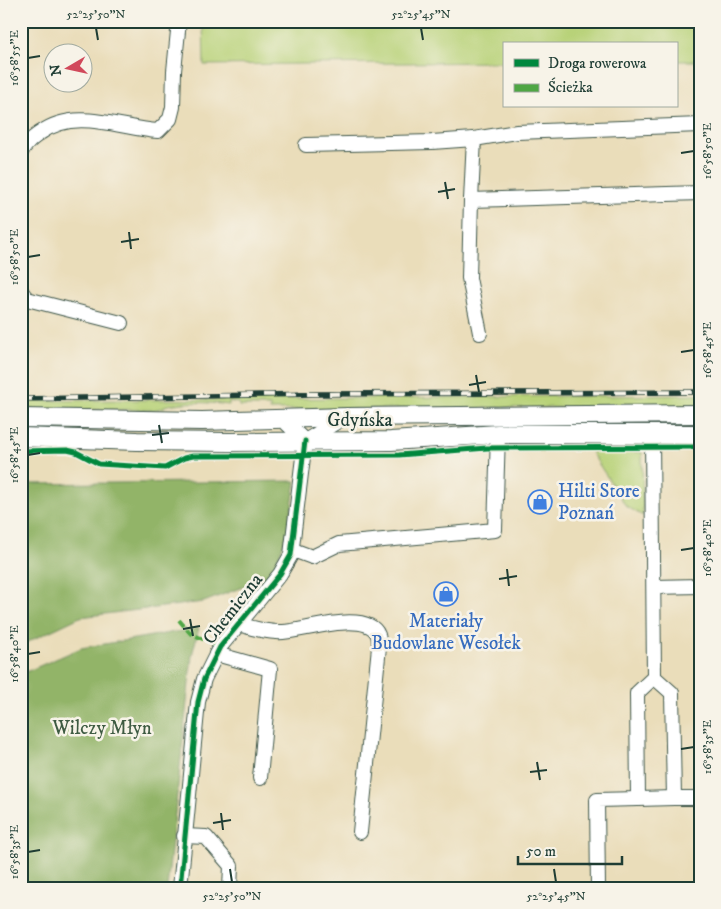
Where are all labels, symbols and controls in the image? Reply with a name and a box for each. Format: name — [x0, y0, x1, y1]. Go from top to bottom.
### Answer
text: 52°25'50"N — [67, 7, 126, 22]
text: 52°25'45"N — [391, 7, 451, 22]
text: 16°58'55"E — [7, 30, 22, 86]
north arrow — [42, 42, 92, 92]
legend — [503, 42, 678, 108]
text: Droga rowerowa — [548, 54, 647, 73]
text: N — [46, 62, 66, 77]
text: Ścieżka — [548, 77, 593, 97]
text: 16°58'50"E — [700, 122, 715, 179]
text: 16°58'50"E — [7, 228, 22, 285]
text: 16°58'45"E — [700, 321, 715, 378]
street label: Gdyńska — [327, 409, 393, 432]
text: 16°58'45"E — [7, 426, 22, 483]
place label: Hilti Store Poznań — [558, 480, 640, 525]
shop icon: Hilti Store Poznań — [527, 489, 553, 515]
text: 16°58'40"E — [700, 519, 715, 577]
street label: Chemiczna — [198, 569, 268, 649]
shop icon: Materiały Budowlane Wesołek — [433, 581, 459, 607]
place label: Materiały Budowlane Wesołek — [371, 610, 522, 655]
text: 16°58'40"E — [7, 625, 22, 683]
park label: Wilczy Młyn — [51, 717, 152, 740]
text: 16°58'35"E — [700, 719, 715, 774]
text: 16°58'35"E — [7, 824, 22, 879]
scale bar — [518, 834, 622, 866]
text: 50 m — [526, 842, 556, 861]
text: 52°25'50"N — [203, 889, 262, 904]
text: 52°25'45"N — [526, 889, 586, 904]

